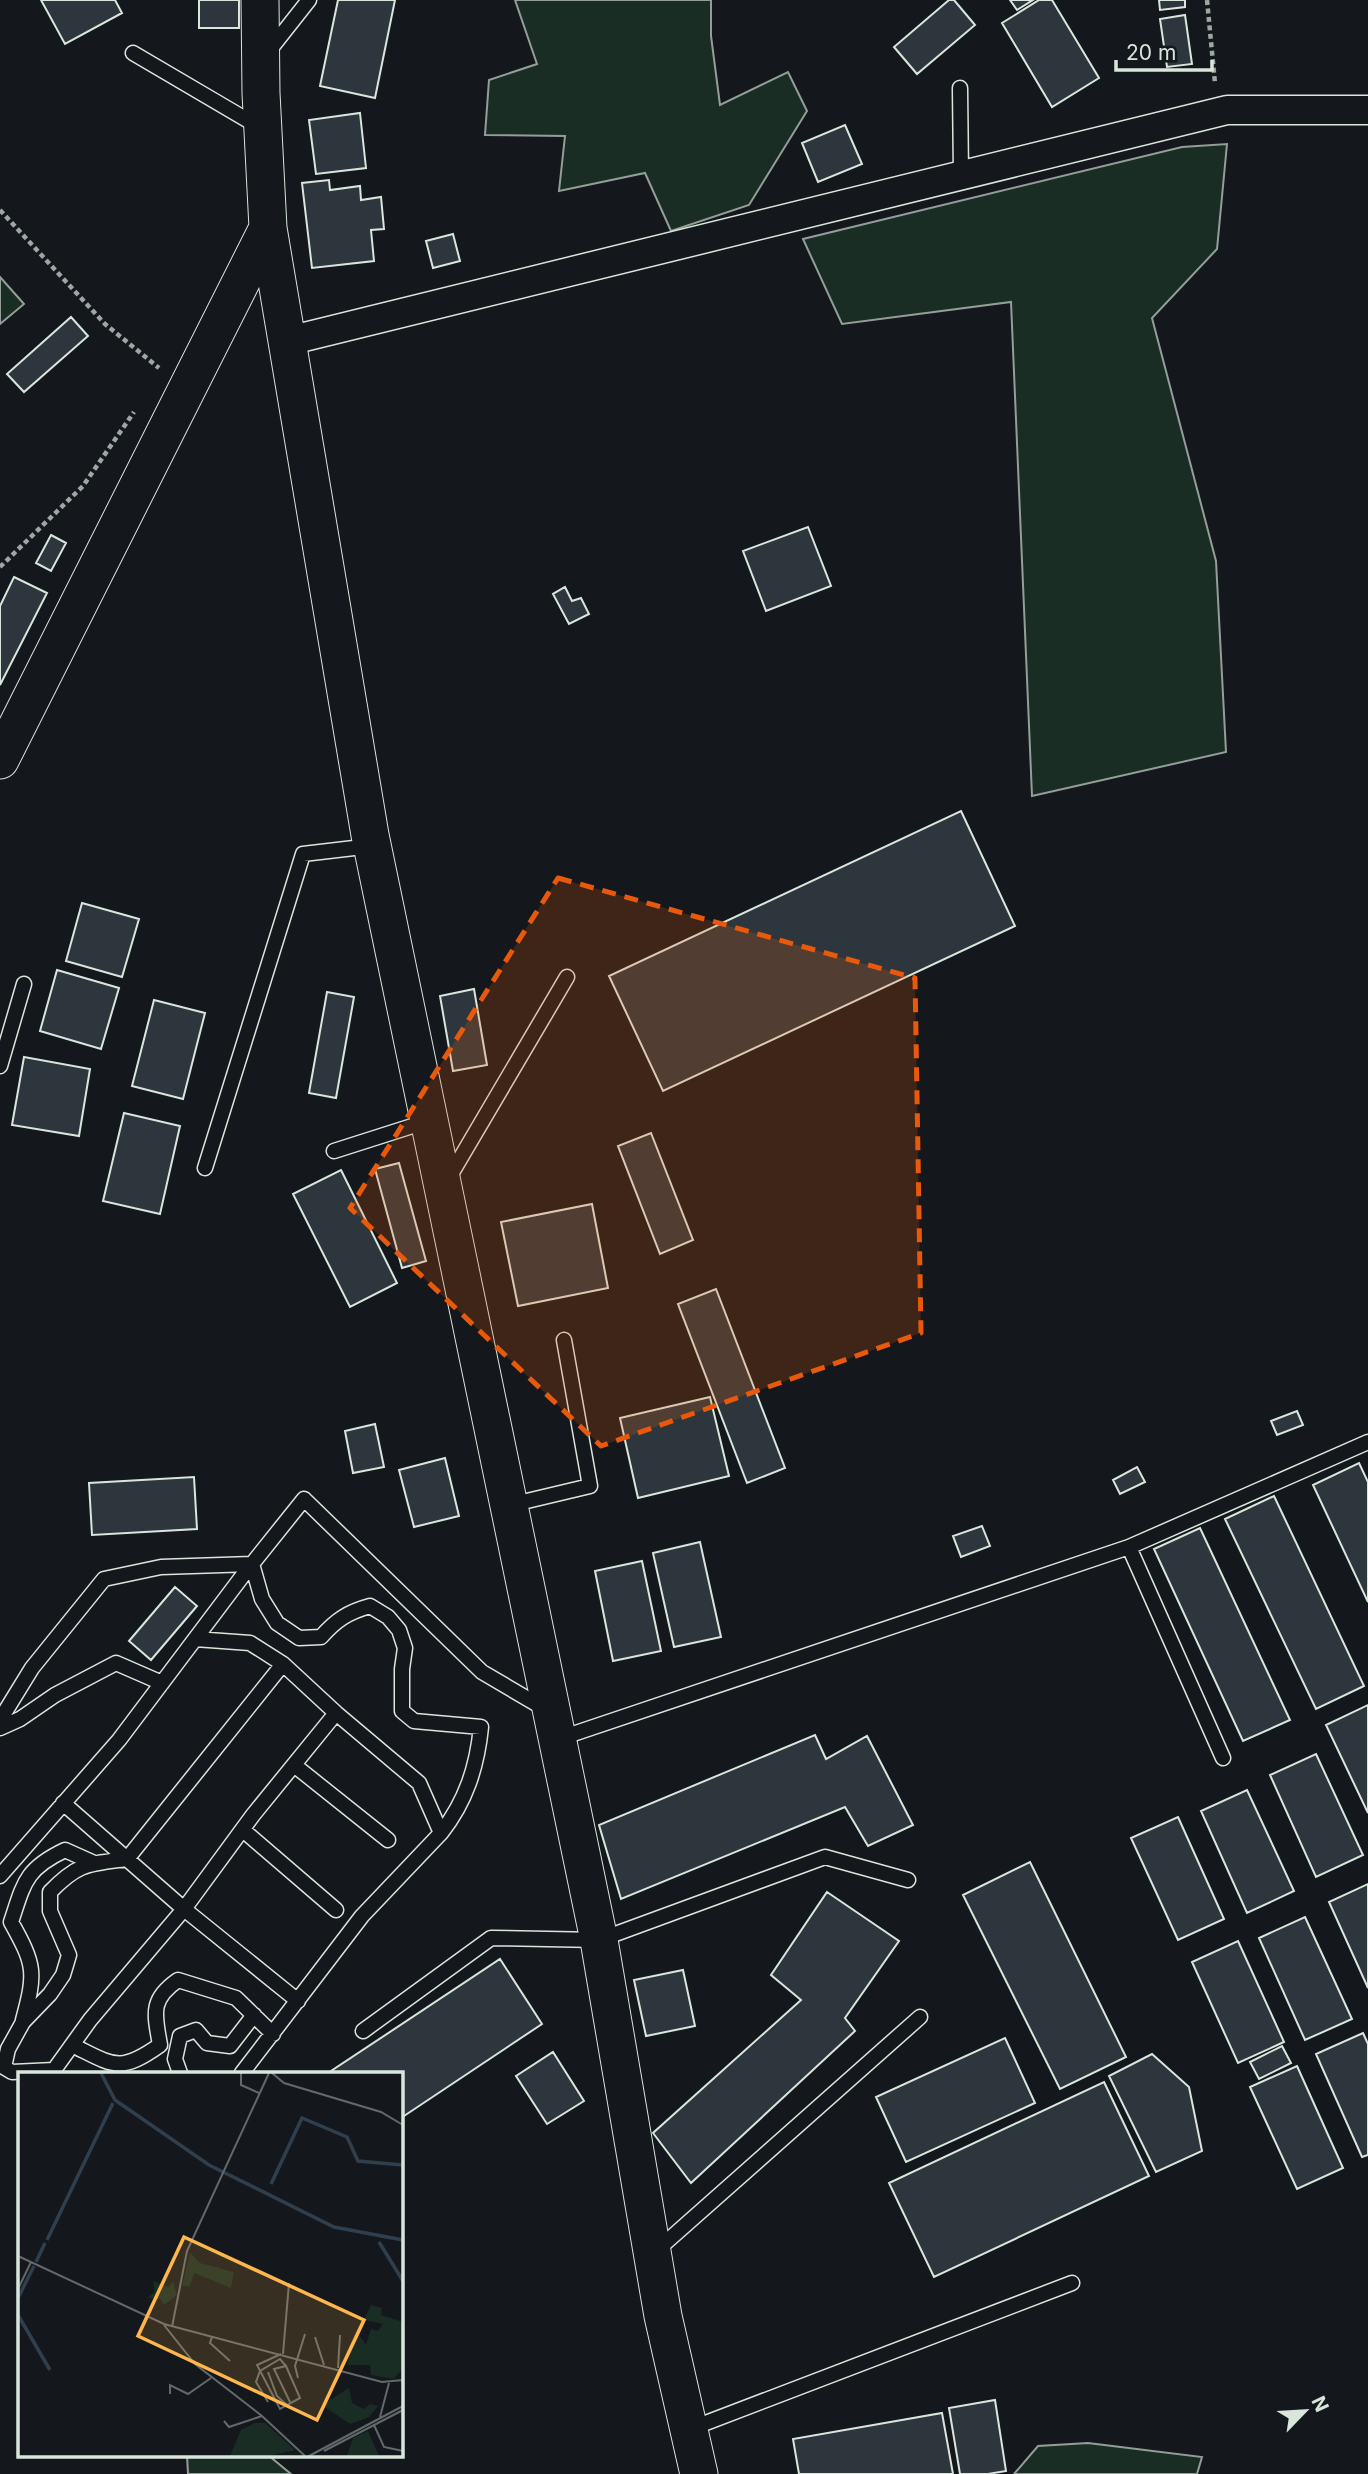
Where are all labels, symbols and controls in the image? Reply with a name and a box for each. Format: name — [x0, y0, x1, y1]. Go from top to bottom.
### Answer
scale bar — [1116, 28, 1212, 72]
text: 20 m — [1126, 40, 1176, 65]
inset map — [18, 2072, 402, 2456]
north arrow — [1270, 2376, 1340, 2446]
text: N — [1306, 2393, 1333, 2415]

